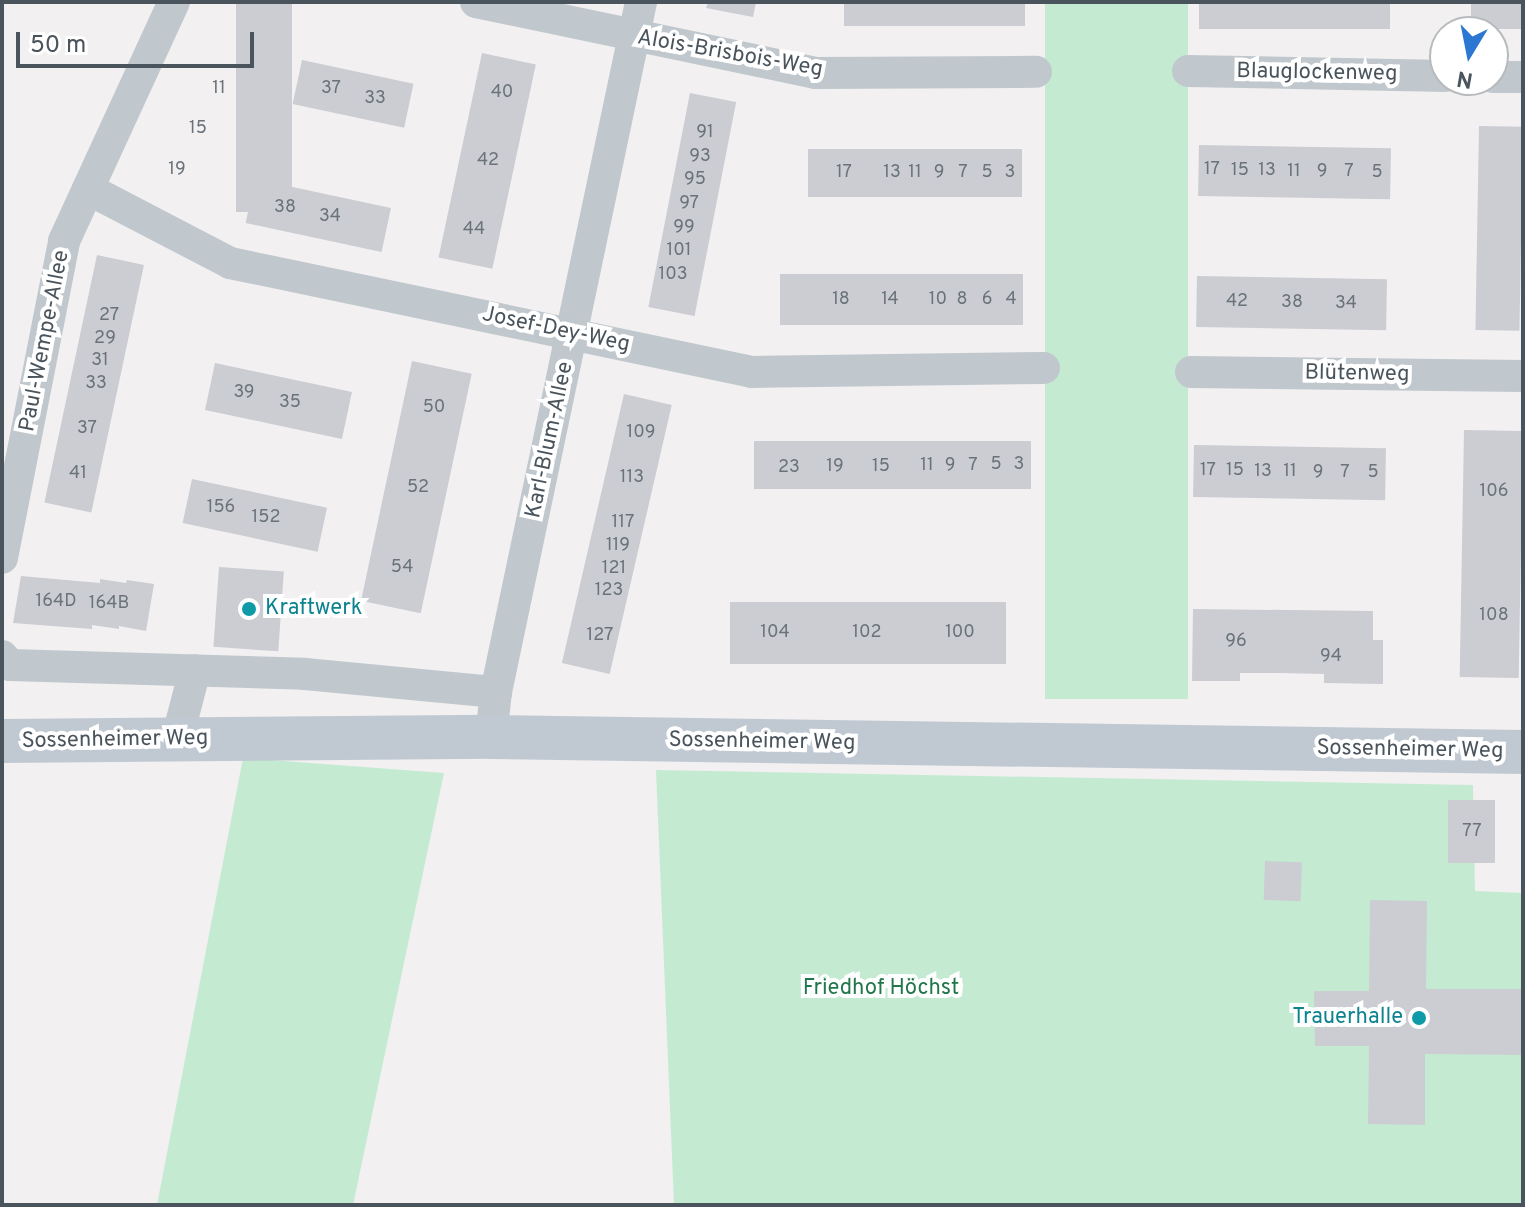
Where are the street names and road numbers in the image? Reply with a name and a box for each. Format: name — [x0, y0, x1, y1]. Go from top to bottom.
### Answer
street label: Alois-Brisbois-Weg — [635, 25, 825, 83]
street label: Blauglockenweg — [1236, 58, 1398, 88]
street label: Paul-Wempe-Allee — [14, 248, 76, 434]
street label: Josef-Dey-Weg — [480, 301, 632, 359]
street label: Karl-Blum-Allee — [521, 359, 579, 521]
street label: Blütenweg — [1304, 360, 1410, 388]
street label: Sossenheimer Weg — [21, 725, 209, 755]
street label: Sossenheimer Weg — [668, 727, 856, 757]
street label: Sossenheimer Weg — [1316, 735, 1504, 765]

